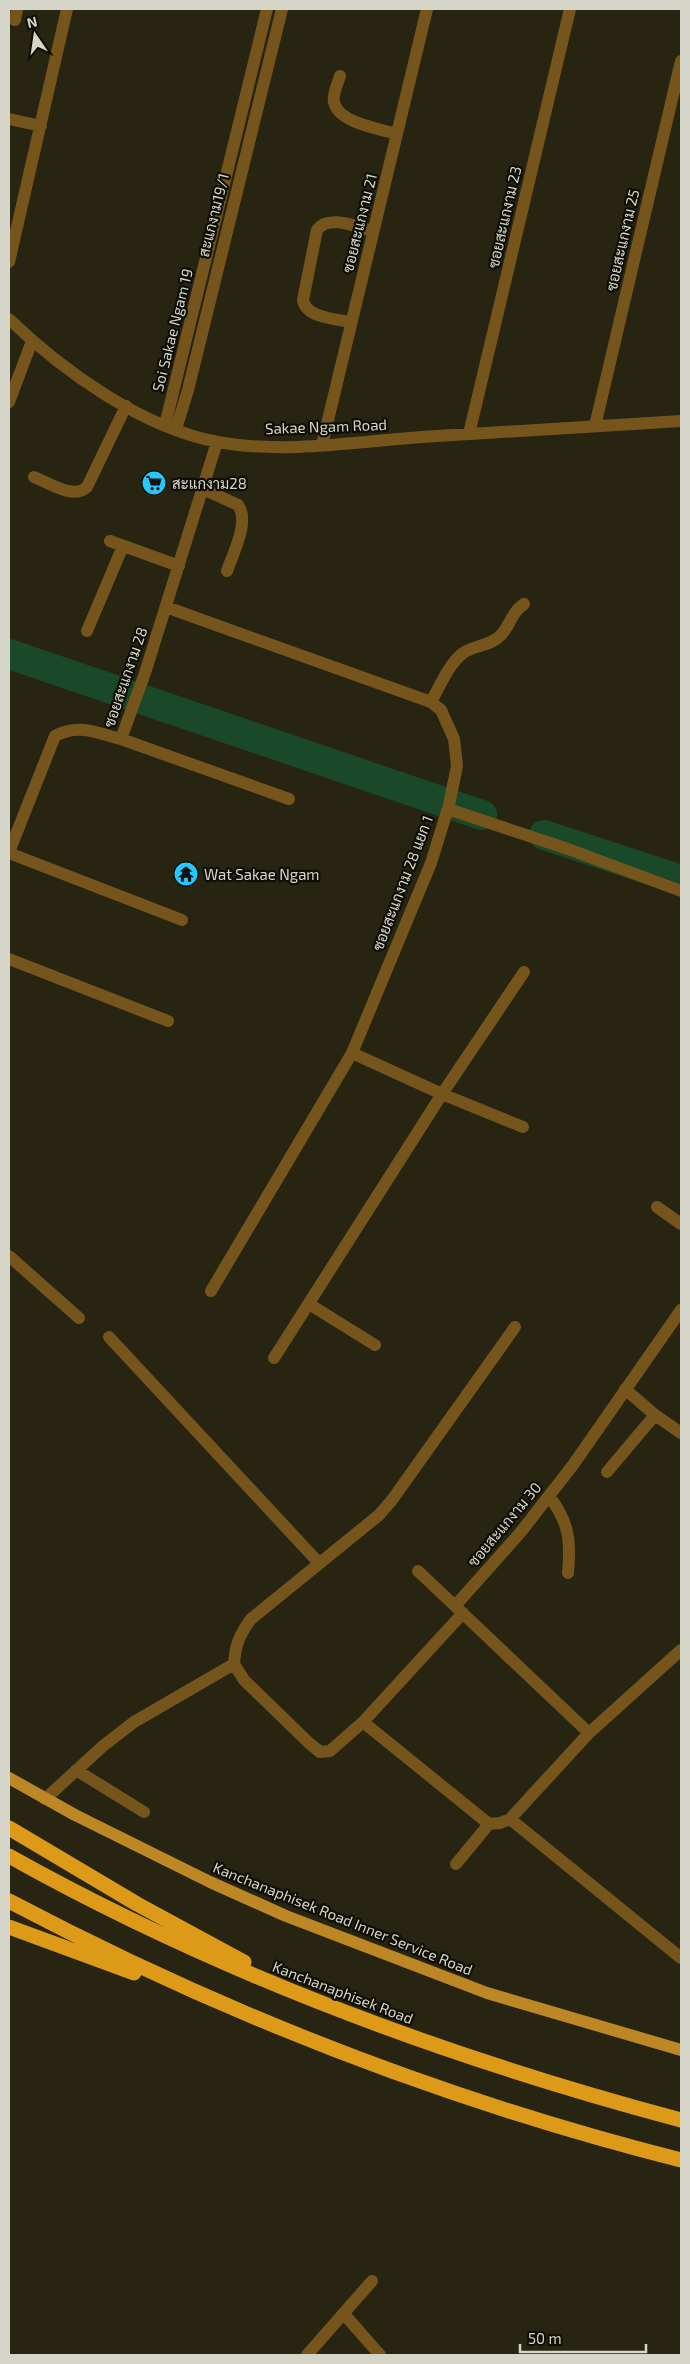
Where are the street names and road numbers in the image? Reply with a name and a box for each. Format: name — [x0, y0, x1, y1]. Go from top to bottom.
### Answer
street label: ซอยสะแกงาม 23 — [484, 164, 524, 270]
street label: สะแกงาม19/1 — [194, 171, 232, 259]
street label: ซอยสะแกงาม 21 — [338, 171, 380, 275]
street label: ซอยสะแกงาม 25 — [602, 187, 642, 293]
street label: Soi Sakae Ngam 19 — [148, 267, 196, 393]
street label: Sakae Ngam Road — [265, 415, 387, 437]
street label: ซอยสะแกงาม 28 — [99, 625, 151, 729]
street label: ซอยสะแกงาม 28 แยก 1 — [368, 813, 436, 953]
street label: ซอยสะแกงาม 30 — [463, 1478, 545, 1570]
street label: Kanchanaphisek Road Inner Service Road — [211, 1858, 475, 1978]
street label: Kanchanaphisek Road — [270, 1957, 416, 2027]

